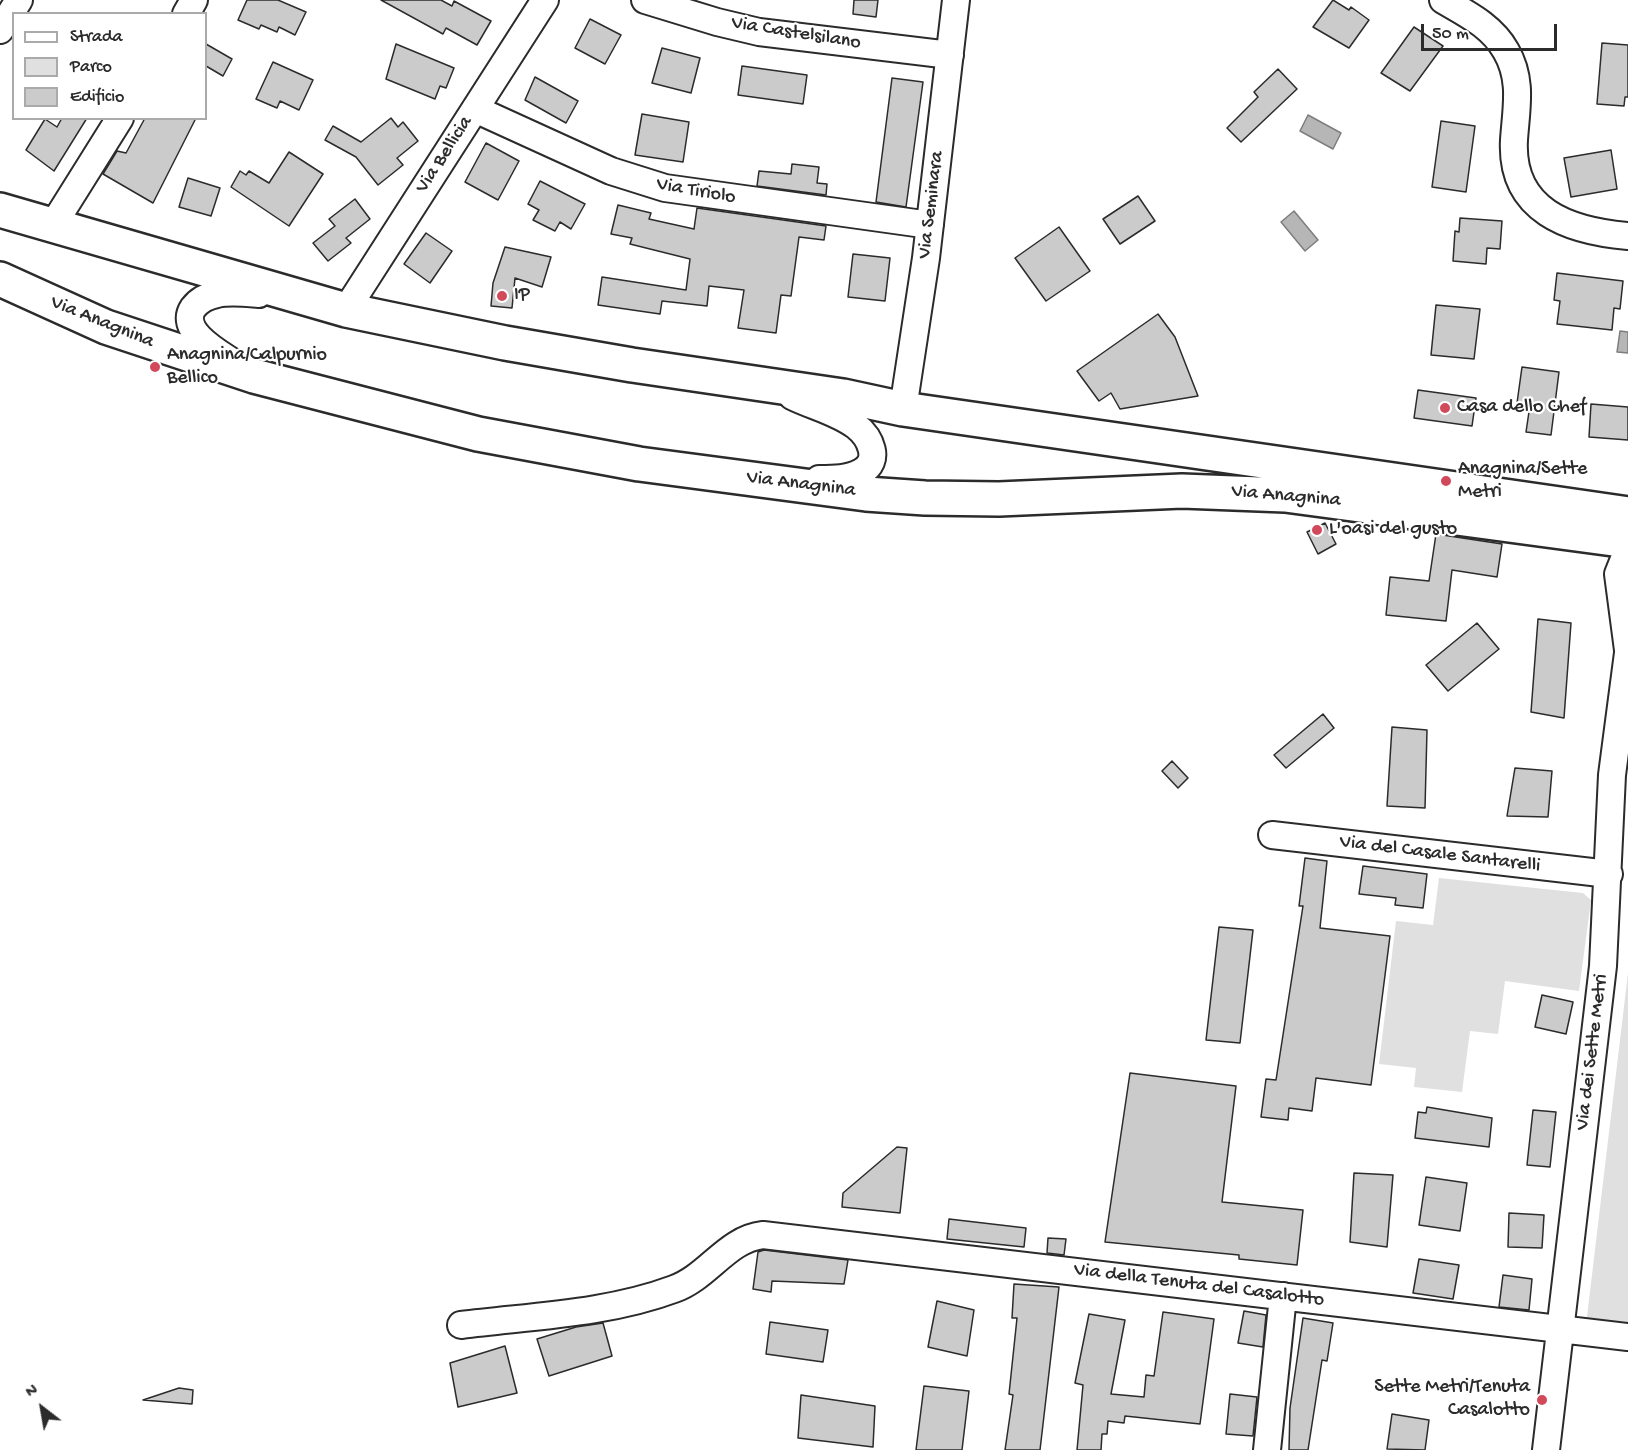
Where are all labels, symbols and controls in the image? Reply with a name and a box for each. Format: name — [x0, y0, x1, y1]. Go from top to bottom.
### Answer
legend — [12, 12, 207, 120]
street label: Via Castelsilano — [730, 12, 862, 56]
scale bar — [1424, 12, 1560, 50]
text: 50 m — [1432, 24, 1469, 45]
text: Strada — [70, 27, 123, 48]
text: Parco — [70, 57, 112, 78]
text: Edificio — [70, 87, 124, 108]
street label: Via Bellicia — [411, 112, 479, 198]
street label: Via Seminara — [913, 150, 951, 260]
street label: Via Tiriolo — [655, 173, 737, 211]
place label: IP — [514, 284, 530, 308]
marker: IP — [495, 289, 509, 303]
street label: Via Anagnina — [47, 291, 157, 355]
place label: Anagnina/Calpurnio Bellico — [167, 344, 327, 391]
marker: Anagnina/Calpurnio Bellico — [148, 360, 162, 374]
place label: Casa dello Chef — [1457, 396, 1586, 420]
marker: Casa dello Chef — [1438, 401, 1452, 415]
place label: Anagnina/Sette Metri — [1458, 458, 1587, 505]
street label: Via Anagnina — [745, 466, 857, 504]
marker: Anagnina/Sette Metri — [1439, 474, 1453, 488]
street label: Via Anagnina — [1230, 480, 1342, 514]
place label: L'oasi del gusto — [1329, 518, 1457, 542]
marker: L'oasi del gusto — [1310, 523, 1324, 537]
street label: Via del Casale Santarelli — [1338, 831, 1542, 879]
street label: Via dei Sette Metri — [1572, 973, 1614, 1131]
street label: Via della Tenuta del Casalotto — [1072, 1259, 1326, 1313]
place label: Sette Metri/Tenuta Casalotto — [1374, 1376, 1530, 1423]
north arrow — [12, 1378, 72, 1438]
text: N — [23, 1381, 42, 1403]
marker: Sette Metri/Tenuta Casalotto — [1535, 1393, 1549, 1407]

